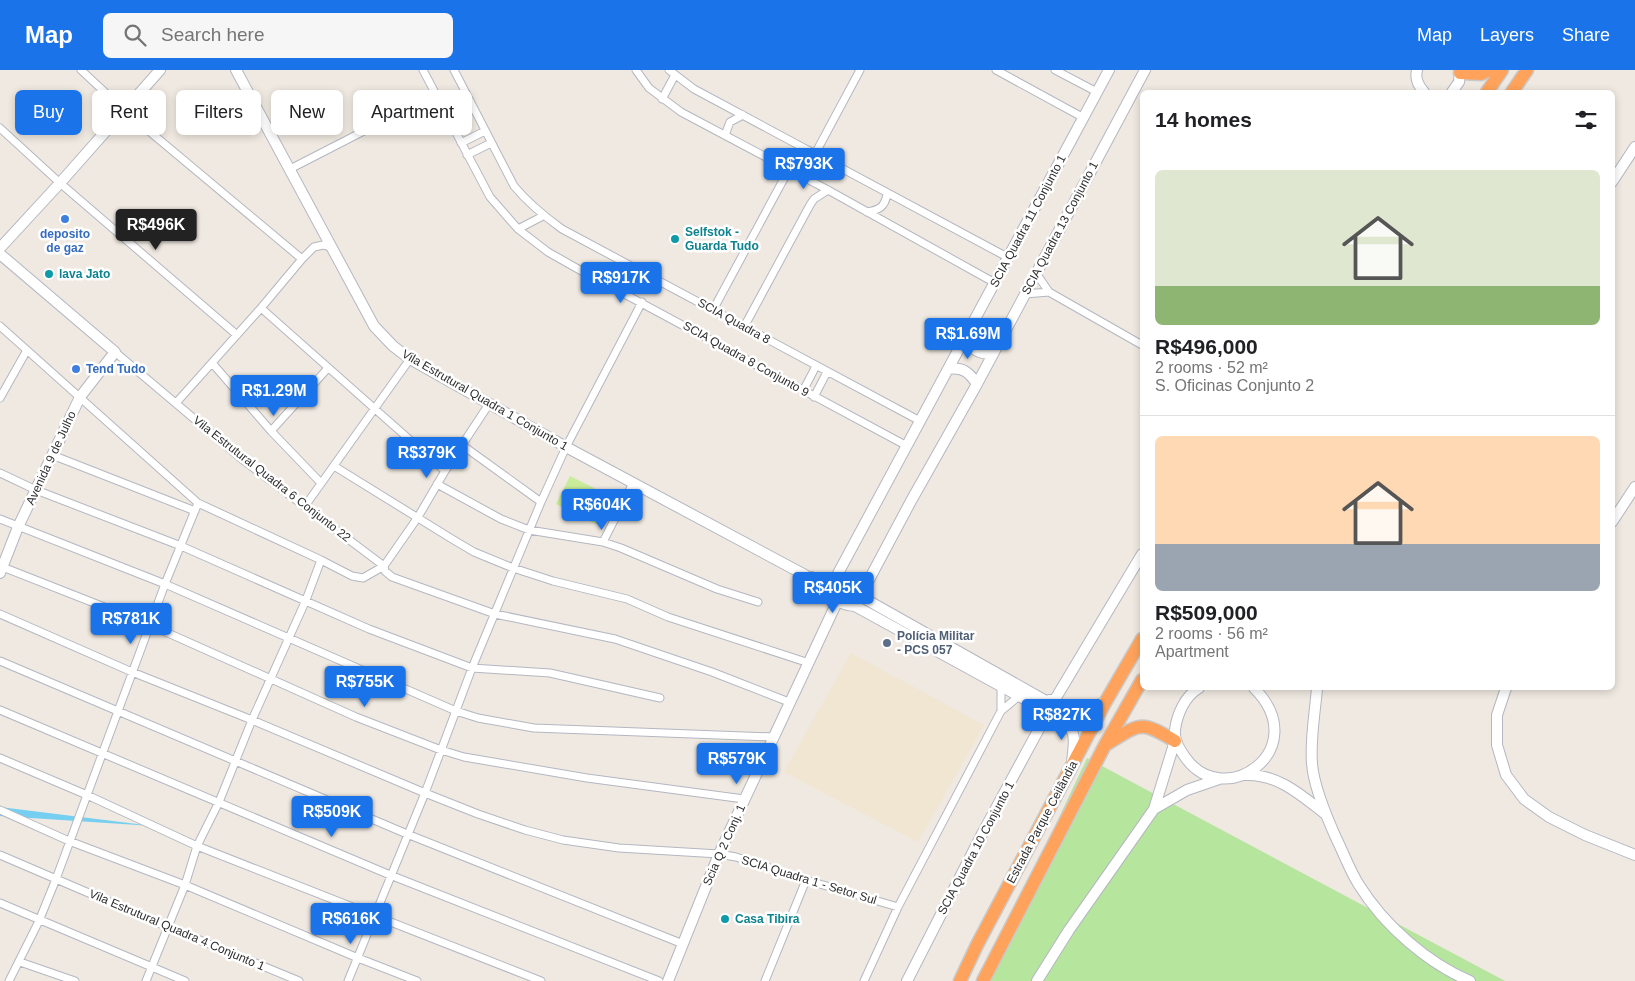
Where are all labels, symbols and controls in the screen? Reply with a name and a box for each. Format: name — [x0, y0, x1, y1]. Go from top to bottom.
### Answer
search box — [103, 13, 453, 58]
text: Map — [25, 21, 73, 48]
icon: search — [121, 21, 149, 49]
text: Search here — [161, 24, 265, 45]
text: Map — [1417, 25, 1452, 45]
text: Layers — [1480, 25, 1534, 45]
text: Share — [1562, 25, 1610, 45]
chip: Buy — [15, 90, 82, 135]
chip: Rent — [92, 90, 166, 135]
chip: Filters — [176, 90, 261, 135]
chip: New — [271, 90, 343, 135]
chip: Apartment — [353, 90, 472, 135]
icon: filters — [1572, 106, 1600, 134]
text: 14 homes — [1155, 108, 1252, 131]
pin: R$793K — [763, 148, 845, 190]
street label: SCIA Quadra 11 Conjunto 1 — [987, 152, 1069, 290]
text: R$793K — [775, 155, 833, 172]
street label: SCIA Quadra 13 Conjunto 1 — [1019, 159, 1101, 297]
icon: home — [1333, 203, 1423, 293]
pin: R$496K — [115, 208, 197, 251]
marker: deposito de gaz — [59, 213, 71, 225]
text: R$496K — [127, 216, 185, 233]
place label: Selfstok - Guarda Tudo — [685, 225, 759, 253]
place label: deposito de gaz — [40, 227, 90, 255]
marker: Selfstok - Guarda Tudo — [669, 233, 681, 245]
pin: R$917K — [580, 262, 662, 304]
place label: lava Jato — [59, 267, 110, 281]
marker: lava Jato — [43, 268, 55, 280]
text: R$917K — [592, 269, 650, 286]
street label: SCIA Quadra 8 — [695, 295, 773, 347]
street label: SCIA Quadra 8 Conjunto 9 — [680, 318, 812, 400]
pin: R$1.69M — [922, 318, 1014, 360]
text: R$1.69M — [936, 325, 1000, 342]
text: R$496,000 — [1155, 335, 1258, 358]
street label: Vila Estrutural Quadra 1 Conjunto 1 — [400, 347, 571, 454]
text: 2 rooms · 52 m² — [1155, 359, 1268, 376]
place label: Tend Tudo — [86, 362, 146, 376]
marker: Tend Tudo — [70, 363, 82, 375]
pin: R$1.29M — [228, 374, 320, 417]
text: S. Oficinas Conjunto 2 — [1155, 377, 1314, 394]
text: R$1.29M — [242, 382, 306, 399]
street label: Avenida 9 de Julho — [23, 409, 79, 507]
street label: Vila Estrutural Quadra 6 Conjunto 22 — [191, 413, 354, 545]
pin: R$379K — [386, 436, 468, 479]
text: R$379K — [398, 444, 456, 461]
icon: home — [1333, 468, 1423, 558]
pin: R$604K — [561, 488, 643, 531]
text: R$604K — [573, 496, 631, 513]
pin: R$405K — [792, 572, 874, 614]
text: R$405K — [804, 579, 862, 596]
text: R$509,000 — [1155, 601, 1258, 624]
pin: R$781K — [90, 602, 172, 645]
text: R$781K — [102, 610, 160, 627]
text: 2 rooms · 56 m² — [1155, 625, 1268, 642]
place label: Polícia Militar - PCS 057 — [897, 629, 975, 657]
marker: Polícia Militar - PCS 057 — [881, 637, 893, 649]
text: Apartment — [1155, 643, 1229, 660]
pin: R$755K — [324, 666, 406, 708]
text: R$755K — [336, 673, 394, 690]
pin: R$827K — [1021, 698, 1103, 741]
text: R$827K — [1033, 706, 1091, 723]
pin: R$579K — [696, 742, 778, 785]
text: R$579K — [708, 750, 766, 767]
street label: Estrada Parque Ceilândia — [1004, 758, 1080, 886]
street label: SCIA Quadra 10 Conjunto 1 — [935, 779, 1017, 917]
pin: R$509K — [291, 796, 373, 838]
street label: Scia Q 2 Conj. 1 — [700, 802, 748, 888]
text: R$509K — [303, 803, 361, 820]
street label: SCIA Quadra 1 - Setor Sul — [740, 853, 878, 907]
street label: Vila Estrutural Quadra 4 Conjunto 1 — [87, 887, 267, 974]
pin: R$616K — [310, 902, 392, 945]
text: R$616K — [322, 910, 380, 927]
place label: Casa Tibira — [735, 912, 800, 926]
marker: Casa Tibira — [719, 913, 731, 925]

